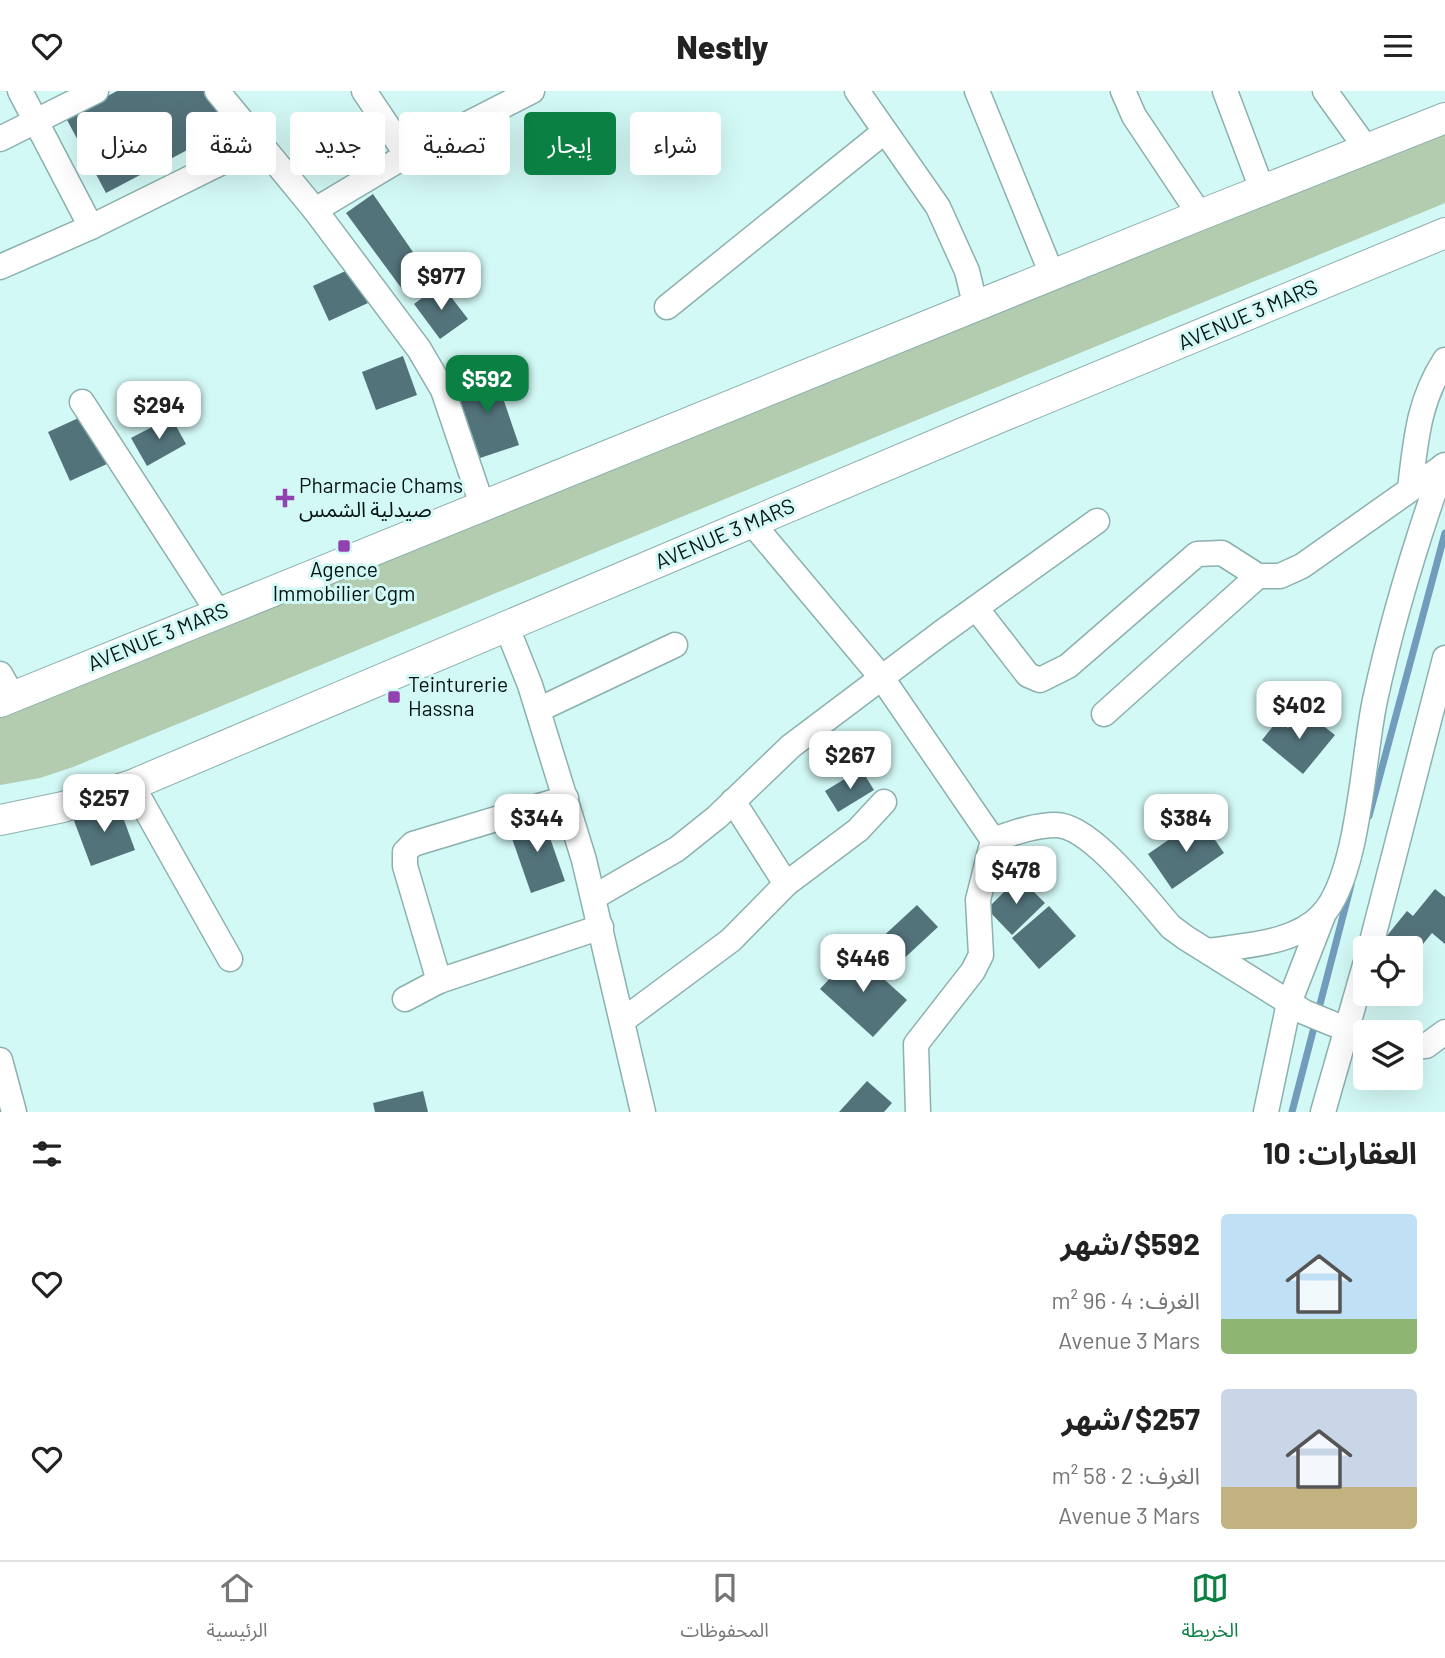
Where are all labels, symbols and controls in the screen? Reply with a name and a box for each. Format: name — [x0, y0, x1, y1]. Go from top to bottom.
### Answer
icon: heart — [28, 27, 66, 65]
text: Nestly — [677, 27, 768, 65]
icon: menu — [1379, 27, 1417, 65]
chip: منزل — [77, 112, 172, 175]
chip: شقة — [186, 112, 276, 175]
chip: جديد — [290, 112, 385, 175]
chip: تصفية — [399, 112, 510, 175]
chip: إيجار — [524, 112, 616, 175]
chip: شراء — [630, 112, 721, 175]
pin: $977 — [400, 253, 482, 312]
text: $977 — [417, 261, 465, 289]
street label: AVENUE 3 MARS — [1174, 273, 1321, 354]
pin: $592 — [446, 355, 528, 415]
text: $592 — [462, 364, 512, 392]
pin: $294 — [118, 381, 200, 441]
text: $294 — [133, 390, 185, 418]
place label: Pharmacie Chams صيدلية الشمس — [299, 472, 463, 522]
marker: Pharmacie Chams صيدلية الشمس — [277, 490, 293, 506]
street label: AVENUE 3 MARS — [651, 492, 798, 573]
marker: Agence Immobilier Cgm — [336, 538, 352, 554]
place label: Agence Immobilier Cgm — [273, 556, 415, 605]
street label: AVENUE 3 MARS — [84, 596, 231, 675]
place label: Teinturerie Hassna — [408, 671, 508, 720]
pin: $402 — [1258, 681, 1340, 741]
marker: Teinturerie Hassna — [386, 689, 402, 705]
text: $402 — [1272, 690, 1326, 718]
pin: $267 — [809, 731, 891, 791]
text: $267 — [825, 740, 875, 768]
pin: $257 — [63, 775, 145, 834]
text: $257 — [79, 783, 129, 811]
pin: $344 — [496, 795, 578, 854]
pin: $384 — [1145, 795, 1227, 854]
text: $344 — [510, 803, 564, 831]
text: $384 — [1160, 803, 1212, 831]
pin: $478 — [975, 847, 1057, 906]
text: $478 — [991, 855, 1041, 883]
pin: $446 — [822, 935, 904, 994]
map controls — [1353, 936, 1423, 1090]
button: locate — [1353, 936, 1423, 1006]
text: $446 — [836, 943, 890, 971]
button: layers — [1353, 1020, 1423, 1090]
text: العقارات: 10 — [1263, 1134, 1417, 1170]
icon: filters — [28, 1135, 66, 1173]
text: $592/شهر — [1061, 1225, 1200, 1261]
icon: home — [1277, 1242, 1361, 1326]
icon: heart — [28, 1265, 66, 1303]
text: الغرف: 4 · 96 m² — [1051, 1286, 1200, 1314]
text: Avenue 3 Mars — [1058, 1326, 1200, 1354]
text: $257/شهر — [1062, 1400, 1200, 1436]
icon: home — [1277, 1417, 1361, 1501]
icon: heart — [28, 1440, 66, 1478]
text: الغرف: 2 · 58 m² — [1052, 1461, 1200, 1489]
text: Avenue 3 Mars — [1058, 1501, 1200, 1529]
tab: الرئيسية — [206, 1569, 268, 1651]
tab: المحفوظات — [681, 1569, 769, 1651]
tab: الخريطة — [1182, 1569, 1239, 1651]

